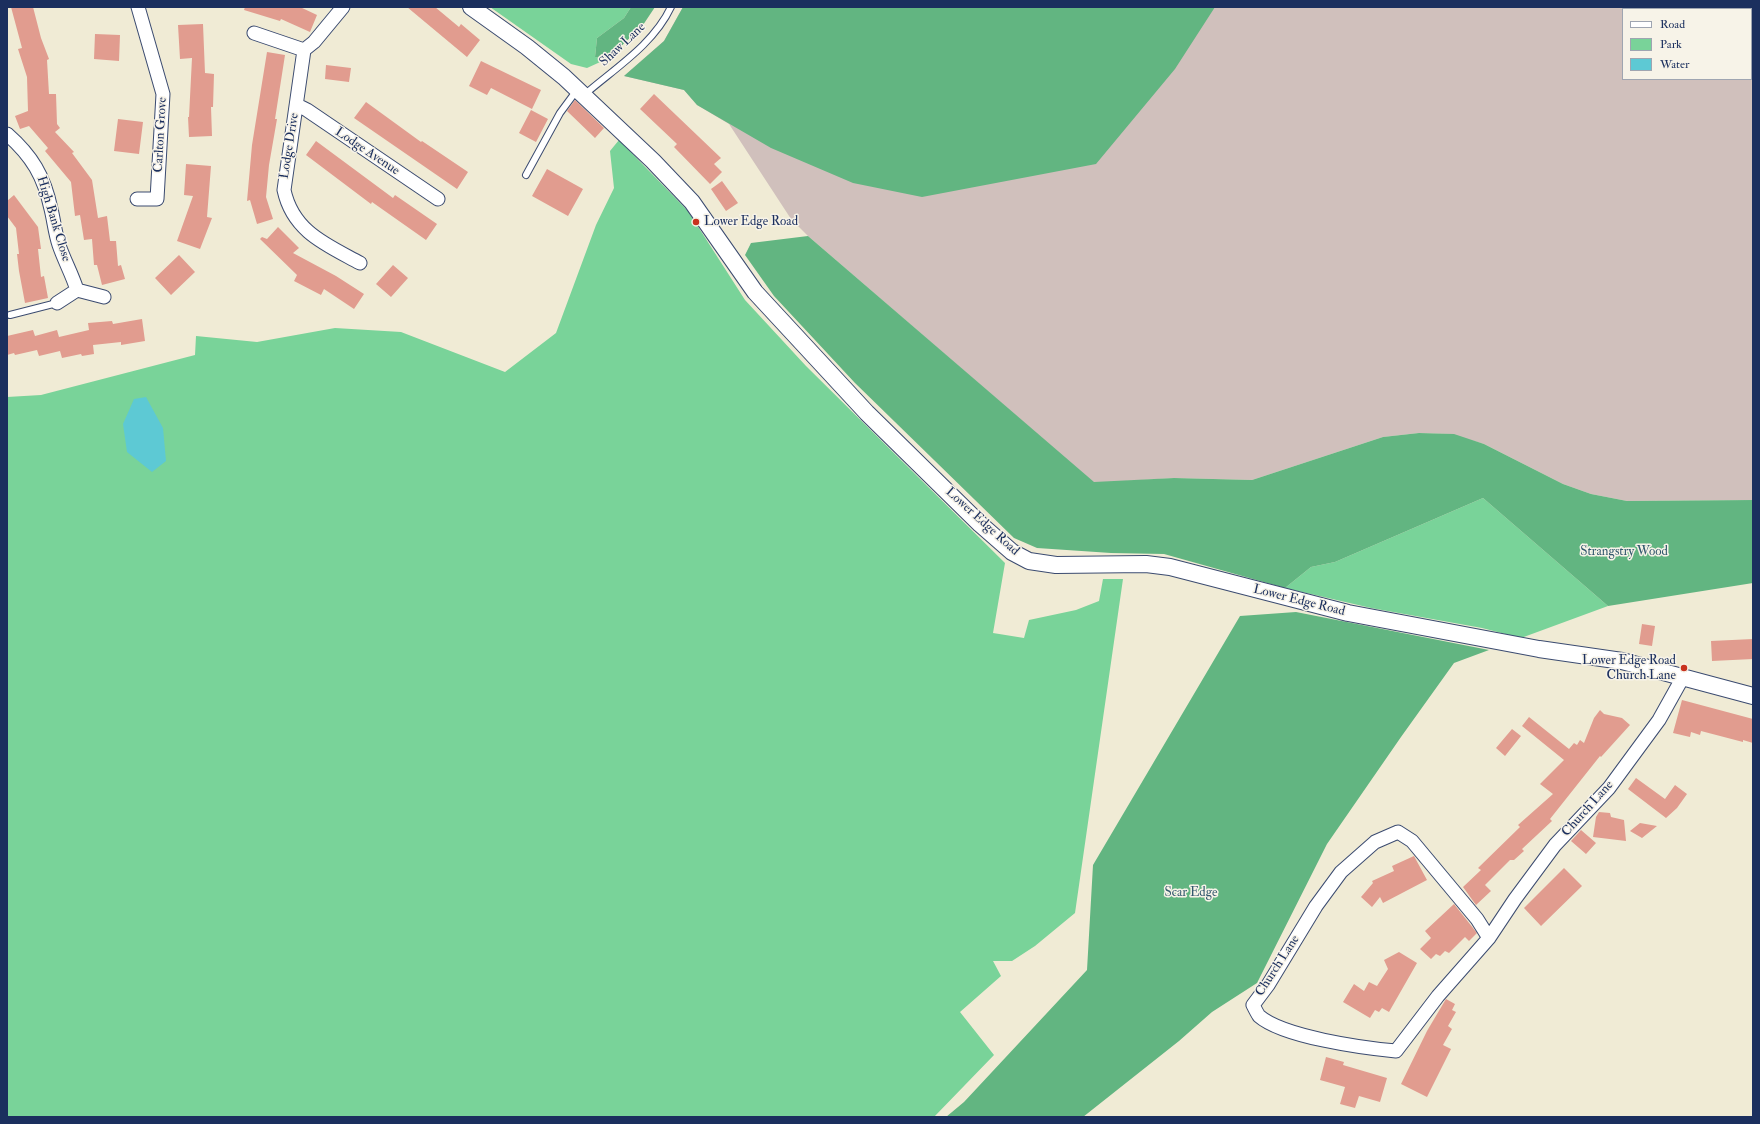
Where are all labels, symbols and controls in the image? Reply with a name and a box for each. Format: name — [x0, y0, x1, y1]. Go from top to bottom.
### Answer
legend — [1622, 8, 1752, 80]
text: Road — [1660, 17, 1685, 32]
street label: Shaw Lane — [597, 20, 649, 70]
text: Park — [1660, 37, 1682, 52]
text: Water — [1660, 57, 1689, 72]
street label: Carlton Grove — [151, 97, 171, 173]
street label: Lodge Drive — [277, 112, 303, 180]
street label: Lodge Avenue — [332, 125, 402, 179]
street label: High Bank Close — [33, 174, 73, 264]
place label: Lower Edge Road — [704, 214, 798, 230]
marker: Lower Edge Road — [691, 217, 701, 227]
street label: Lower Edge Road — [942, 485, 1022, 559]
park label: Strangstry Wood — [1580, 544, 1668, 560]
street label: Lower Edge Road — [1251, 582, 1347, 620]
place label: Lower Edge Road Church Lane — [1582, 653, 1676, 684]
marker: Lower Edge Road Church Lane — [1679, 663, 1689, 673]
street label: Church Lane — [1559, 778, 1617, 840]
park label: Scar Edge — [1165, 885, 1217, 901]
street label: Church Lane — [1253, 933, 1303, 999]

